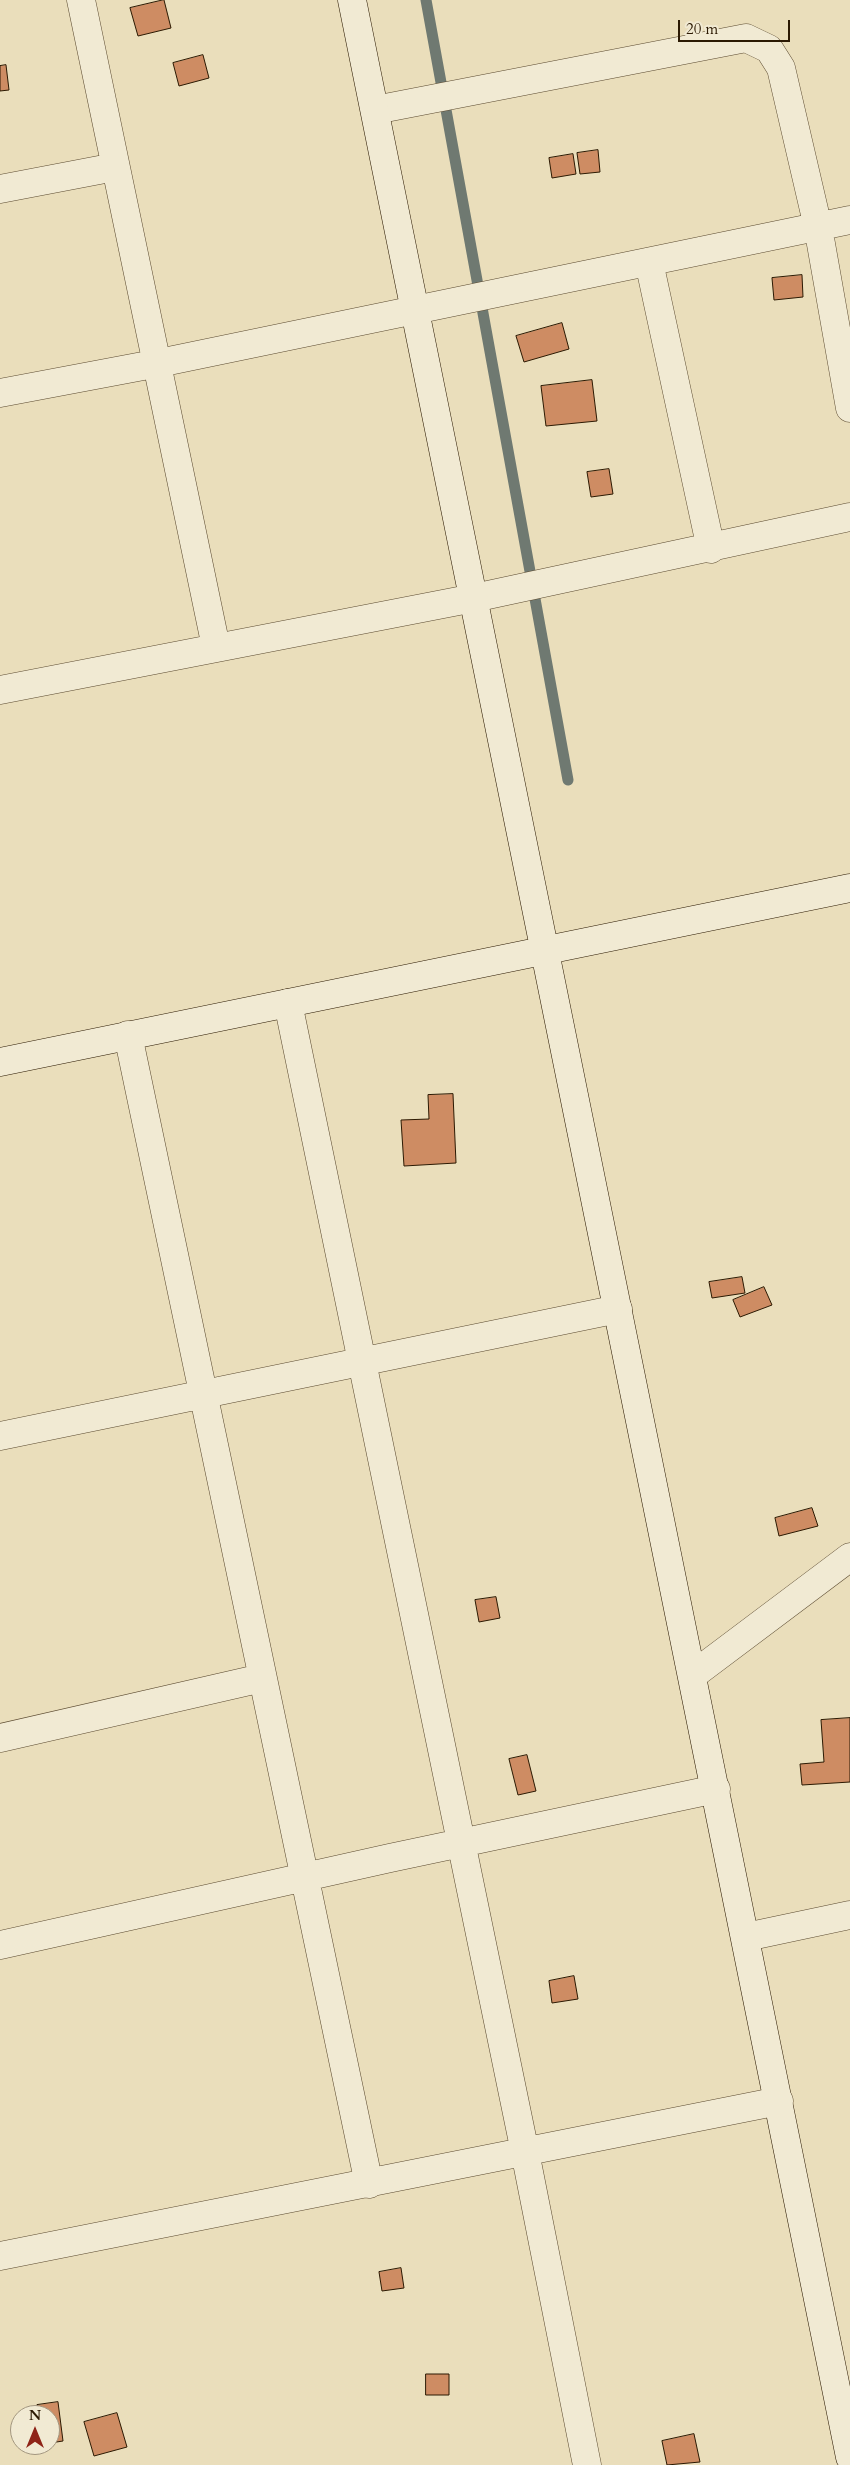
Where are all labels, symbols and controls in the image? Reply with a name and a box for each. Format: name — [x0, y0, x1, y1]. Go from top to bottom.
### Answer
scale bar — [680, 10, 792, 42]
text: 20 m — [686, 19, 718, 39]
north arrow — [10, 2405, 60, 2455]
text: N — [29, 2406, 41, 2425]

